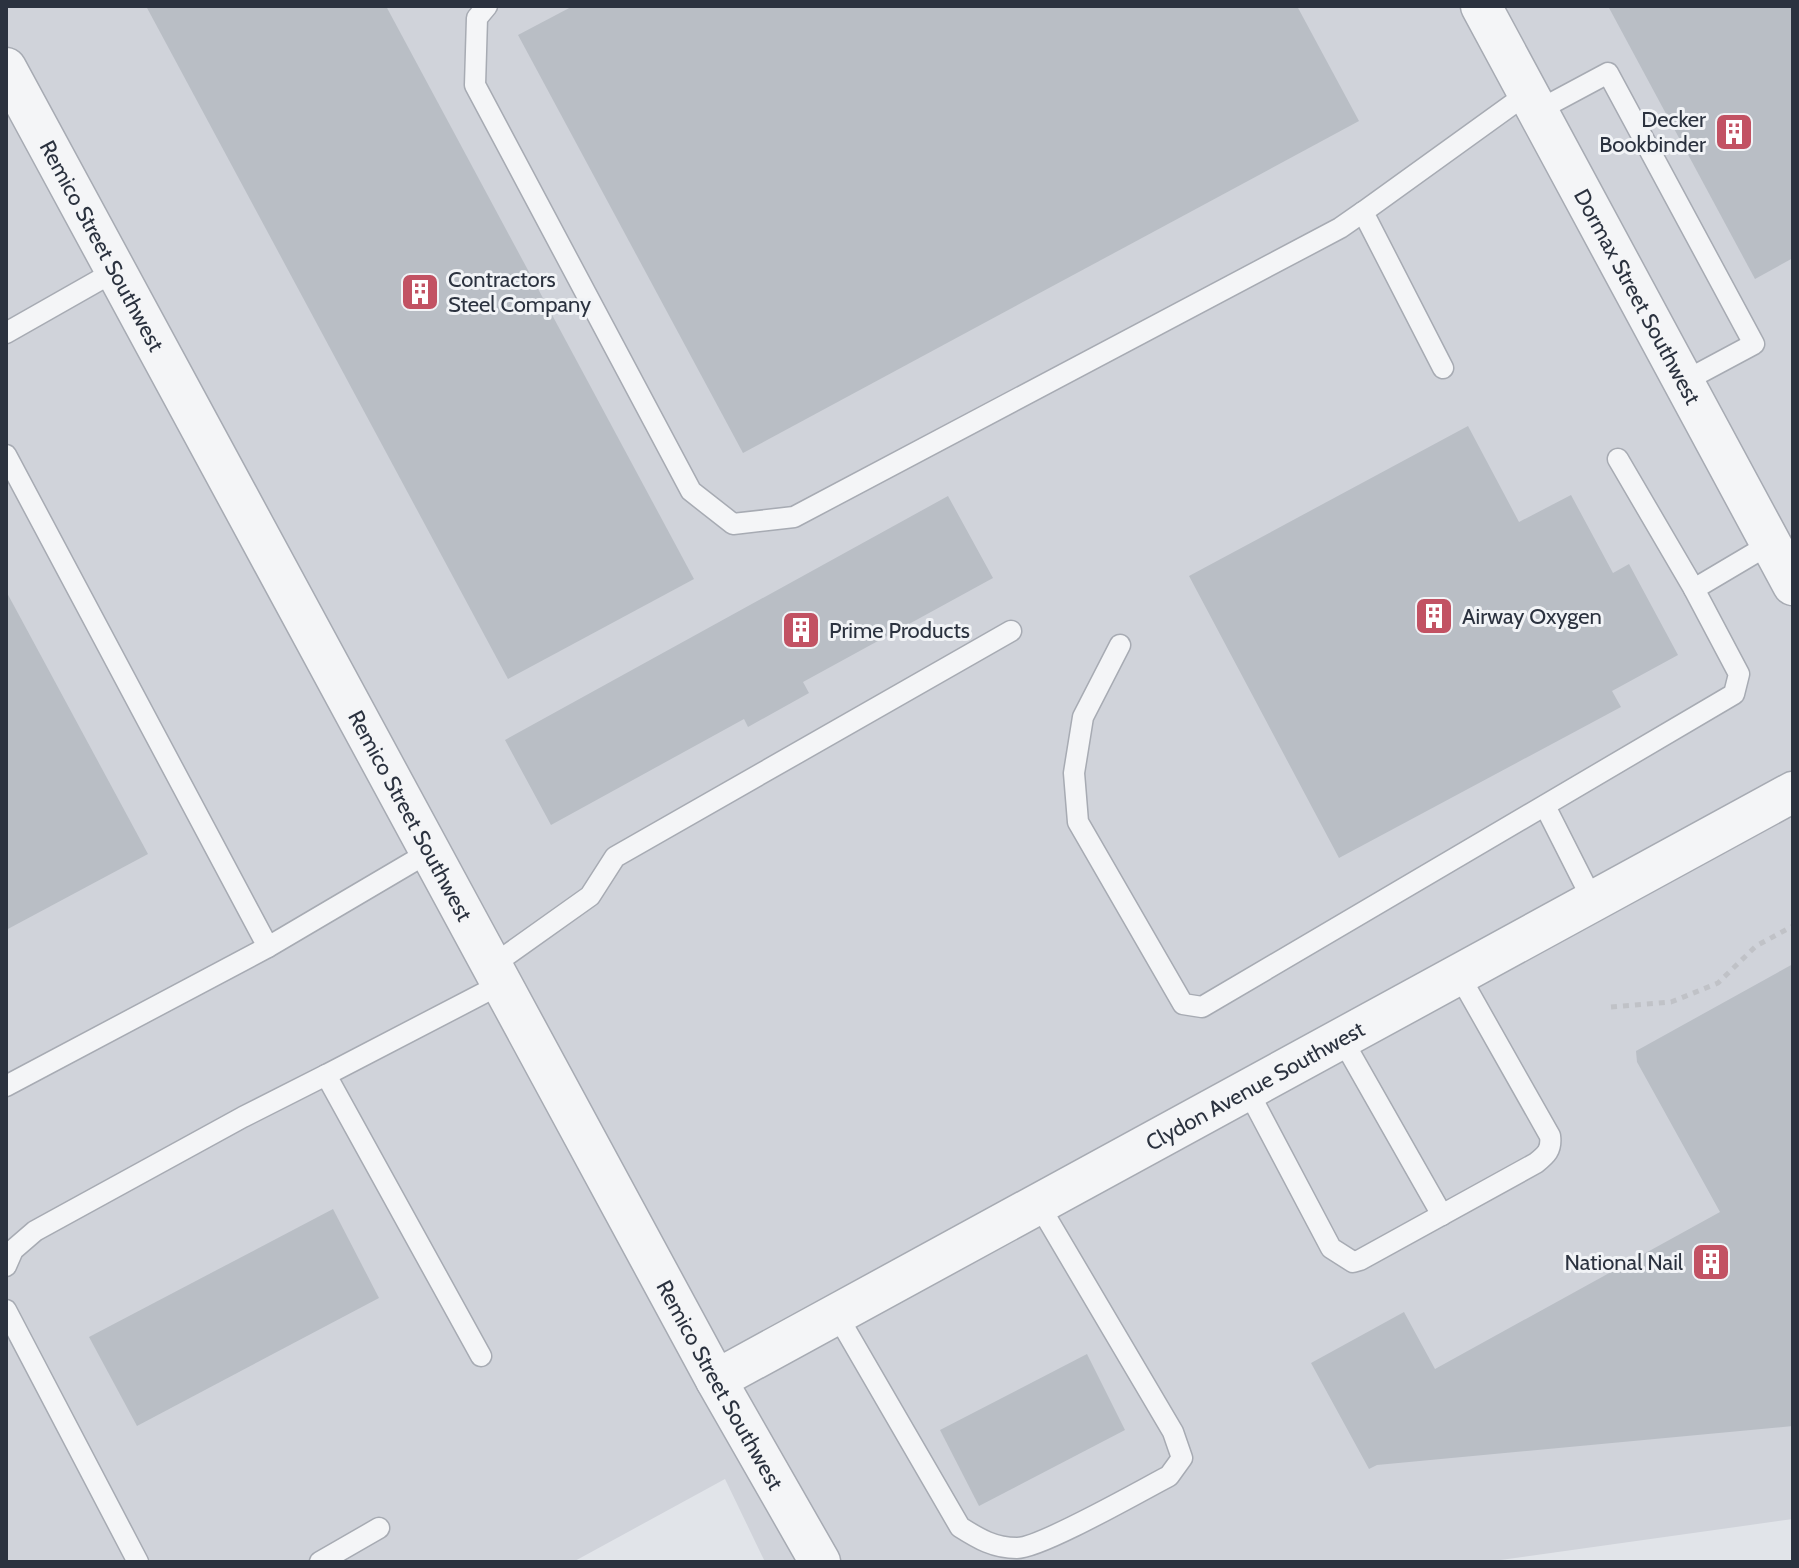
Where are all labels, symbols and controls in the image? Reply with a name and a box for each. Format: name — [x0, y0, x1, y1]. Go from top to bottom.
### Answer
place label: Decker Bookbinder — [1599, 106, 1706, 158]
building icon: Decker Bookbinder — [1713, 111, 1755, 153]
street label: Remico Street Southwest — [34, 136, 170, 356]
street label: Dormax Street Southwest — [1568, 184, 1707, 410]
place label: Contractors Steel Company — [448, 266, 591, 318]
building icon: Contractors Steel Company — [399, 271, 441, 313]
building icon: Airway Oxygen — [1413, 595, 1455, 637]
place label: Airway Oxygen — [1462, 603, 1602, 630]
building icon: Prime Products — [780, 609, 822, 651]
place label: Prime Products — [829, 617, 970, 644]
street label: Remico Street Southwest — [343, 705, 479, 926]
street label: Clydon Avenue Southwest — [1141, 1015, 1369, 1156]
building icon: National Nail — [1690, 1241, 1732, 1283]
place label: National Nail — [1565, 1249, 1684, 1276]
street label: Remico Street Southwest — [651, 1275, 790, 1495]

